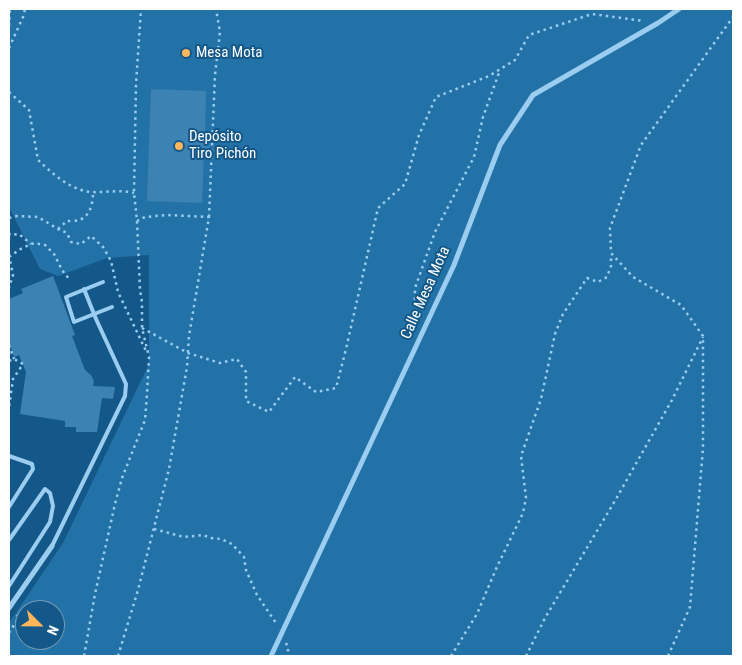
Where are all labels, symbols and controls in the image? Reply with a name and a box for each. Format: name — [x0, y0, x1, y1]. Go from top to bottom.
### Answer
place label: Mesa Mota — [196, 44, 262, 62]
marker: Mesa Mota — [180, 47, 192, 59]
place label: Depósito Tiro Pichón — [189, 128, 256, 163]
marker: Depósito Tiro Pichón — [173, 140, 185, 152]
street label: Calle Mesa Mota — [398, 244, 454, 342]
north arrow — [15, 600, 65, 650]
text: N — [44, 623, 62, 638]

